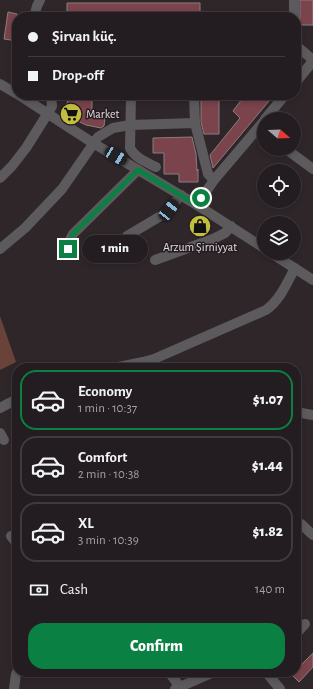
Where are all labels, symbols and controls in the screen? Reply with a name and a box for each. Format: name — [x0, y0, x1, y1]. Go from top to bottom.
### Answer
text: Şirvan küç. — [52, 29, 117, 44]
text: Drop-off — [52, 68, 104, 83]
supermarket icon: Market — [58, 101, 84, 127]
place label: Market — [86, 108, 119, 120]
north arrow — [257, 112, 301, 156]
map controls — [257, 112, 301, 260]
car — [103, 145, 129, 167]
button: locate — [257, 164, 301, 208]
route start — [192, 189, 210, 207]
car — [157, 197, 181, 223]
shop icon: Arzum Şirniyyat — [187, 213, 213, 239]
button: layers — [257, 216, 301, 260]
callout: 1 min — [82, 235, 148, 263]
route end — [59, 240, 77, 258]
place label: Arzum Şirniyyat — [163, 241, 237, 254]
text: 1 min — [101, 242, 129, 255]
icon: car — [30, 382, 66, 418]
text: Economy — [78, 384, 132, 399]
text: $1.07 — [253, 392, 283, 407]
text: 1 min · 10:37 — [78, 402, 137, 415]
icon: car — [30, 448, 66, 484]
text: Comfort — [78, 450, 127, 465]
text: $1.44 — [252, 458, 283, 473]
text: 2 min · 10:38 — [78, 468, 139, 481]
icon: car — [30, 514, 66, 550]
text: XL — [78, 516, 94, 531]
text: $1.82 — [252, 524, 283, 539]
text: 3 min · 10:39 — [78, 534, 139, 547]
icon: cash — [28, 579, 50, 601]
text: Cash — [60, 582, 88, 597]
text: 140 m — [255, 583, 285, 596]
button: Confirm — [28, 623, 285, 669]

